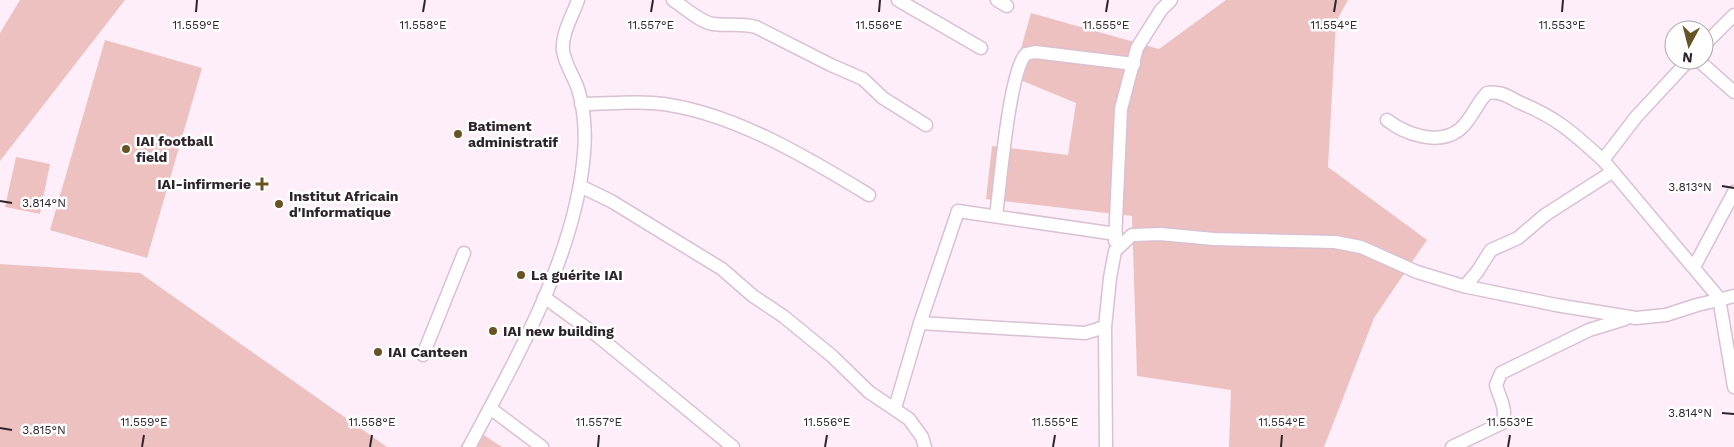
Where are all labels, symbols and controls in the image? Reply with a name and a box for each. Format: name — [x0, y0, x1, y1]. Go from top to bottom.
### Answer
text: 11.559°E — [172, 18, 220, 32]
text: 11.558°E — [399, 18, 447, 32]
text: 11.557°E — [628, 18, 675, 32]
text: 11.556°E — [856, 18, 903, 32]
text: 11.555°E — [1083, 18, 1130, 32]
text: 11.554°E — [1310, 18, 1358, 32]
text: 11.553°E — [1539, 18, 1586, 32]
north arrow — [1664, 20, 1714, 70]
text: N — [1681, 49, 1694, 66]
place label: Batiment administratif — [468, 118, 558, 150]
marker: Batiment administratif — [452, 128, 464, 140]
place label: IAI football field — [136, 133, 213, 165]
marker: IAI football field — [120, 143, 132, 155]
place label: IAI-infirmerie — [157, 176, 251, 192]
marker: IAI-infirmerie — [255, 177, 269, 191]
text: 3.813°N — [1668, 180, 1712, 194]
place label: Institut Africain d'Informatique — [289, 188, 398, 220]
text: 3.814°N — [22, 196, 66, 210]
marker: Institut Africain d'Informatique — [273, 198, 285, 210]
place label: La guérite IAI — [531, 267, 623, 283]
marker: La guérite IAI — [515, 269, 527, 281]
place label: IAI new building — [503, 323, 614, 339]
marker: IAI new building — [487, 325, 499, 337]
place label: IAI Canteen — [388, 344, 468, 360]
marker: IAI Canteen — [372, 346, 384, 358]
text: 3.814°N — [1668, 406, 1712, 420]
text: 11.559°E — [120, 415, 168, 429]
text: 11.558°E — [348, 415, 396, 429]
text: 11.557°E — [576, 415, 623, 429]
text: 11.556°E — [804, 415, 851, 429]
text: 11.555°E — [1032, 415, 1079, 429]
text: 11.554°E — [1258, 415, 1306, 429]
text: 11.553°E — [1487, 415, 1534, 429]
text: 3.815°N — [22, 423, 66, 437]

